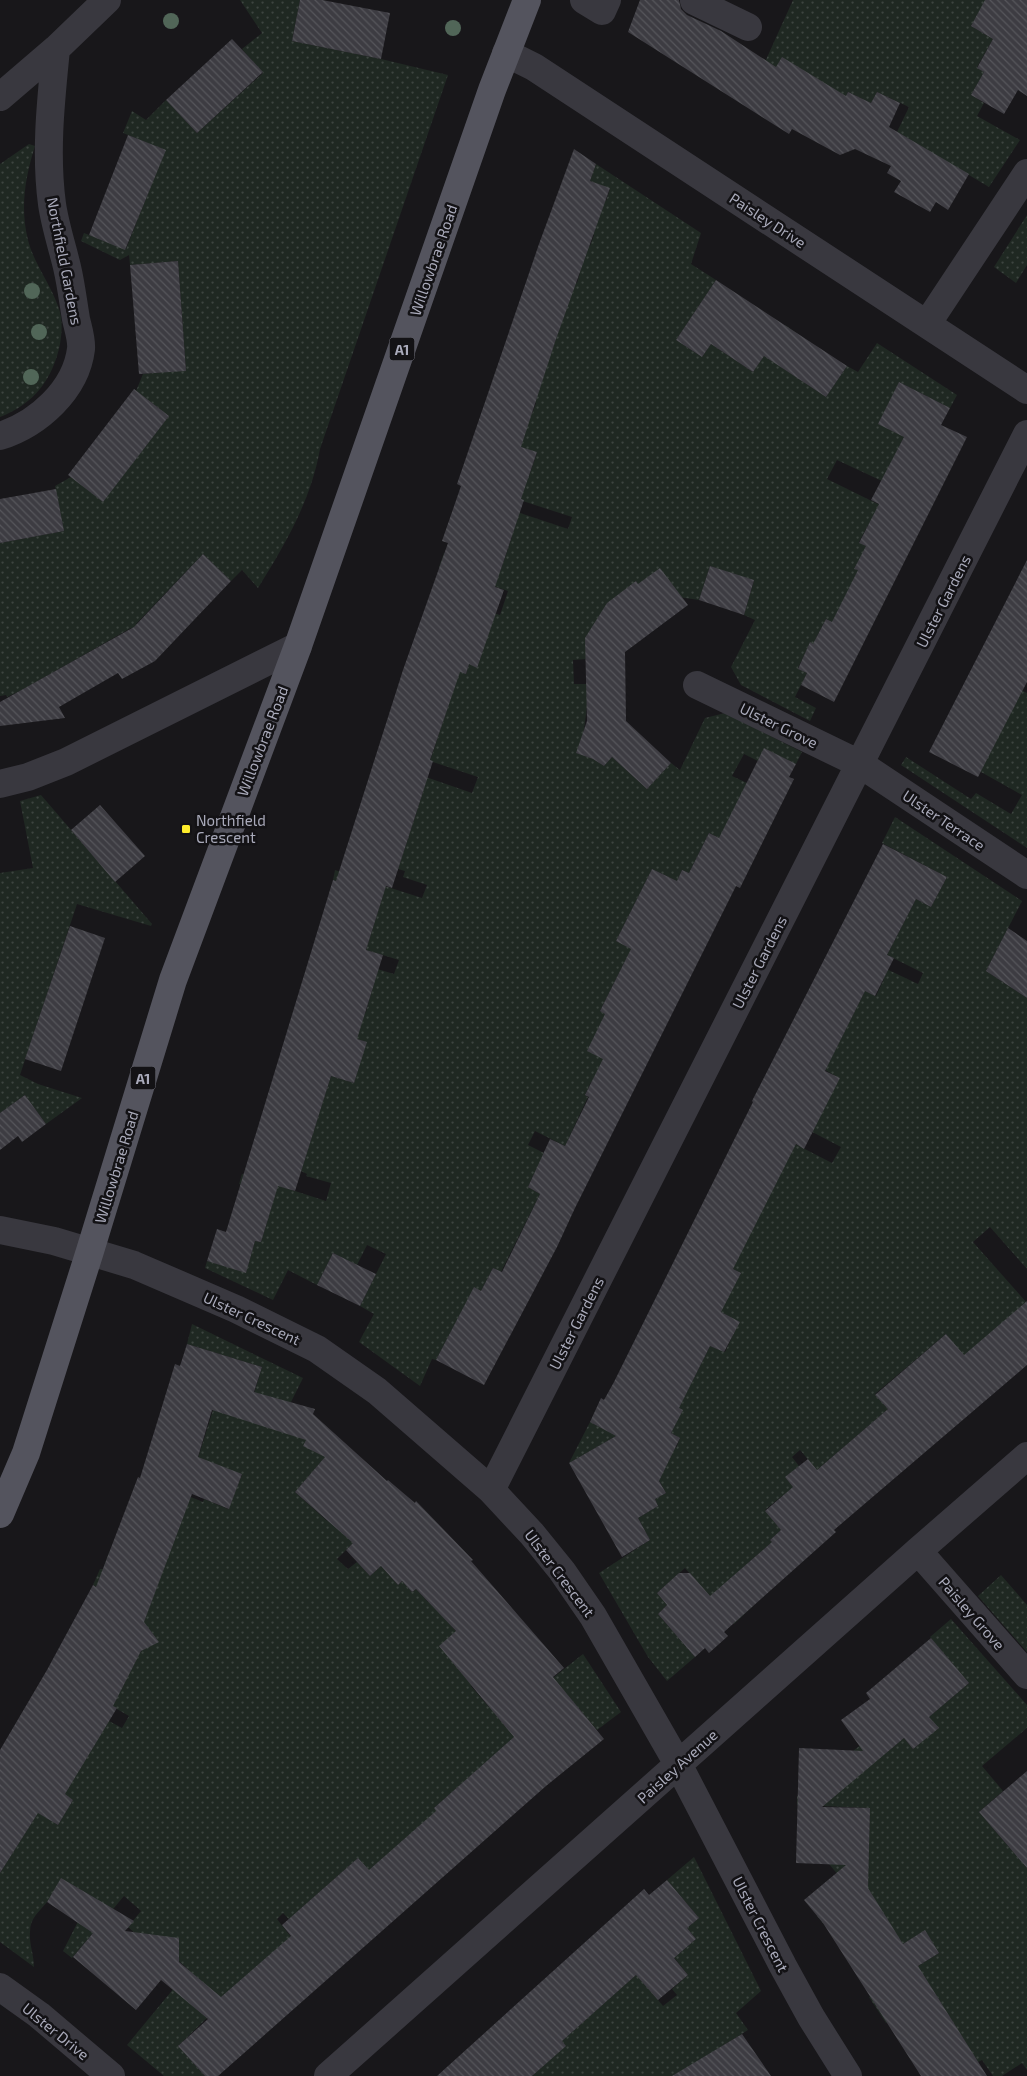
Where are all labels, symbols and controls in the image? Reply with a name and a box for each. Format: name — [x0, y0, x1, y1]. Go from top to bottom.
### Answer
street label: Paisley Drive — [726, 189, 810, 251]
street label: Northfield Gardens — [44, 196, 86, 326]
street label: Willowbrae Road — [406, 202, 460, 318]
road number: A1 — [390, 338, 414, 360]
street label: Ulster Gardens — [912, 552, 974, 650]
street label: Willowbrae Road — [233, 683, 291, 799]
street label: Ulster Grove — [737, 698, 821, 752]
street label: Ulster Terrace — [900, 786, 988, 854]
place label: Northfield Crescent — [196, 811, 266, 846]
marker: Northfield Crescent — [180, 823, 192, 835]
street label: Ulster Gardens — [728, 913, 790, 1011]
road number: A1 — [130, 1066, 156, 1090]
street label: Willowbrae Road — [90, 1109, 142, 1225]
street label: Ulster Gardens — [545, 1274, 607, 1372]
street label: Ulster Crescent — [201, 1288, 303, 1348]
street label: Ulster Crescent — [521, 1526, 599, 1620]
street label: Paisley Grove — [935, 1573, 1009, 1653]
street label: Paisley Avenue — [633, 1725, 721, 1807]
street label: Ulster Crescent — [729, 1873, 793, 1975]
street label: Ulster Drive — [19, 1999, 93, 2063]

